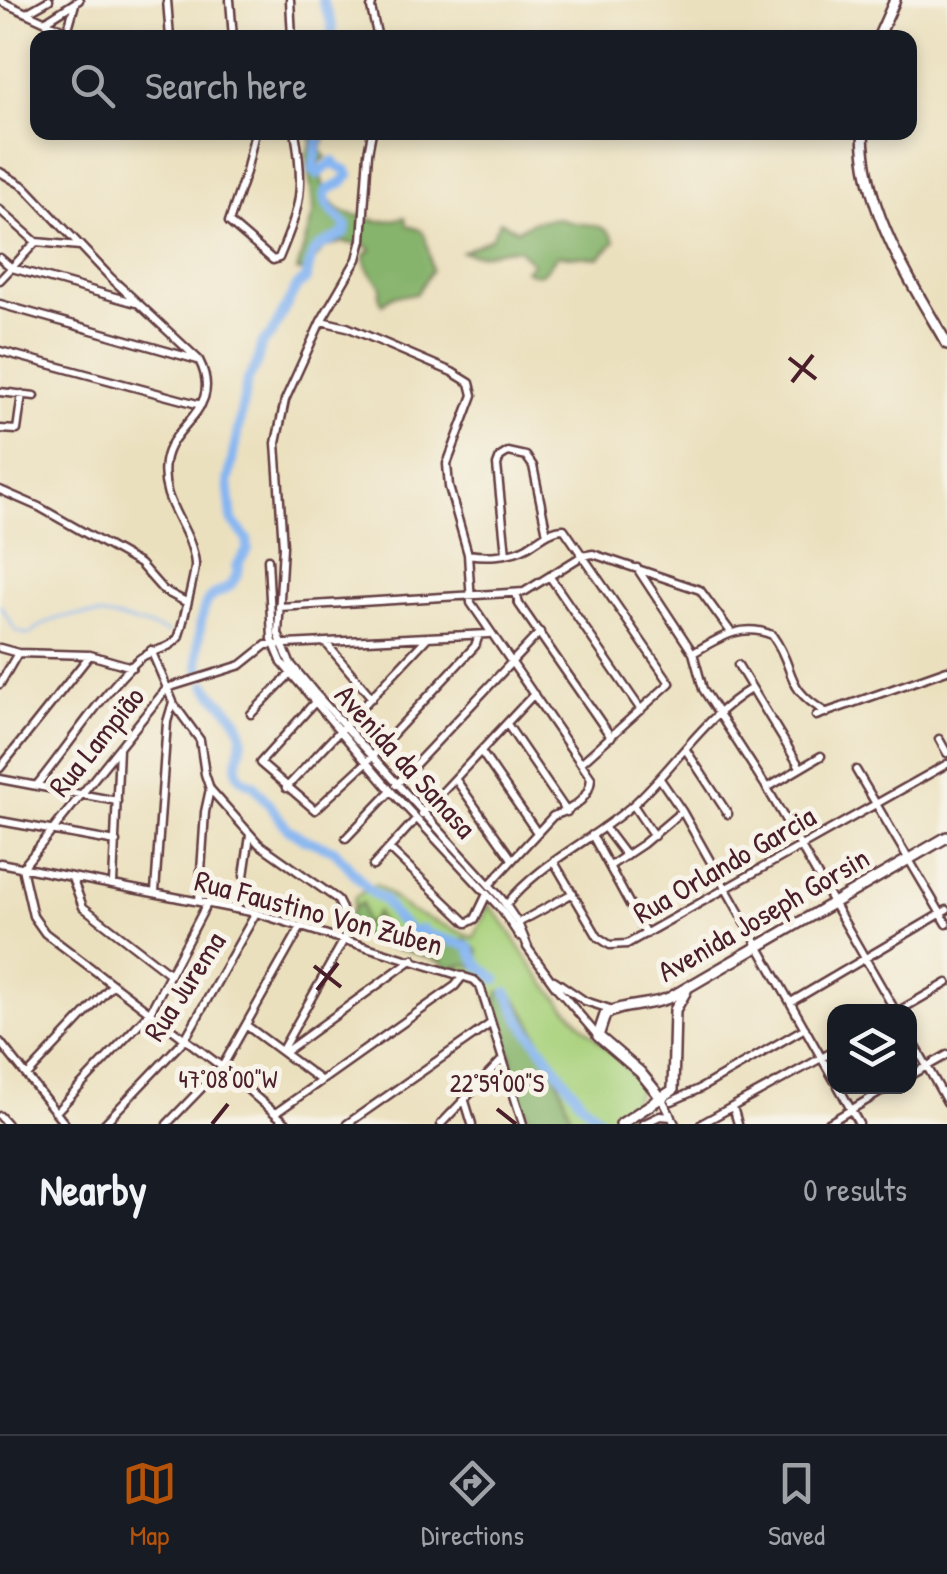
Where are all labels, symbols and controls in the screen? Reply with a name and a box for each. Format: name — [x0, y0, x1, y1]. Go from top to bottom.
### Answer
search box — [30, 30, 917, 140]
icon: search — [65, 58, 120, 113]
text: Search here — [145, 59, 307, 111]
street label: Avenida da Sanasa — [326, 676, 486, 847]
street label: Rua Lampião — [39, 678, 153, 804]
street label: Rua Orlando Garcia — [626, 795, 823, 932]
street label: Avenida Joseph Gorsin — [650, 837, 876, 991]
street label: Rua Faustino Von Zuben — [191, 860, 447, 964]
street label: Rua Jurema — [134, 923, 234, 1048]
map controls — [827, 1004, 917, 1094]
button: layers — [827, 1004, 917, 1094]
text: 47°08'00"W — [178, 1062, 278, 1096]
text: 22°59'00"S — [450, 1066, 544, 1100]
text: Nearby — [40, 1161, 147, 1218]
text: 0 results — [803, 1168, 907, 1211]
tab: Map — [122, 1456, 177, 1554]
tab: Directions — [421, 1456, 524, 1554]
tab: Saved — [768, 1456, 825, 1554]

